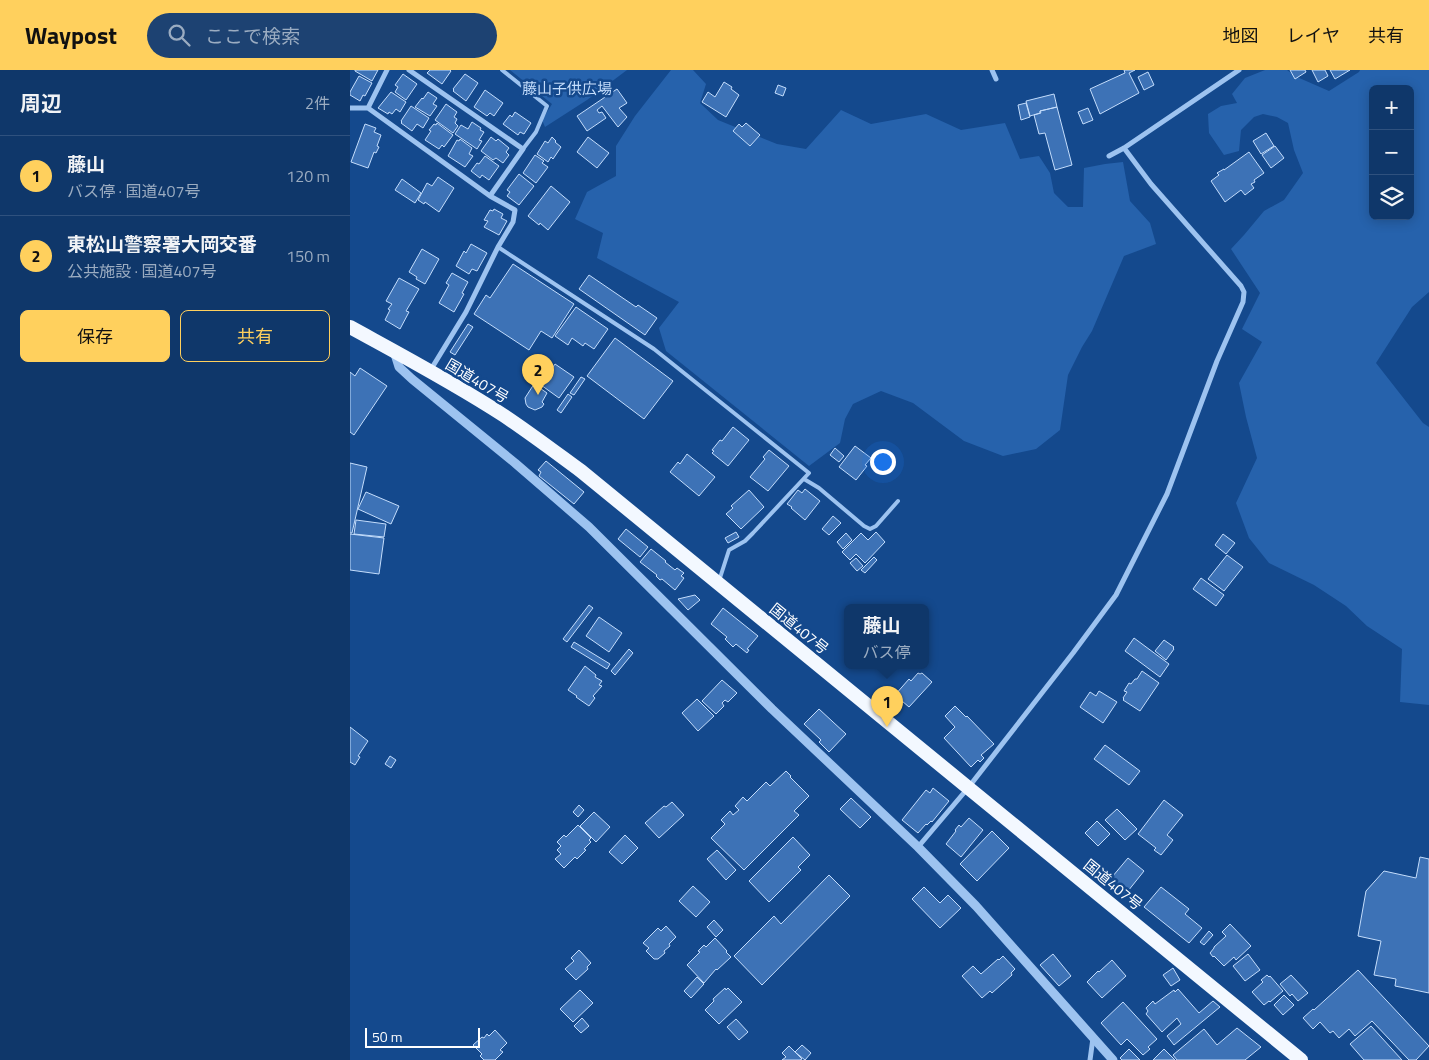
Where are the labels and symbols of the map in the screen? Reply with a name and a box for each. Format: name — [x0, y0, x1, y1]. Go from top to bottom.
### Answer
park label: 藤山子供広場 — [522, 77, 612, 100]
street label: 国道407号 — [441, 353, 513, 409]
pin: 2 — [522, 354, 554, 395]
your location — [870, 449, 896, 475]
street label: 国道407号 — [765, 598, 834, 660]
pin: 1 — [871, 686, 903, 727]
street label: 国道407号 — [1079, 854, 1148, 916]
scale bar — [365, 1025, 480, 1048]

